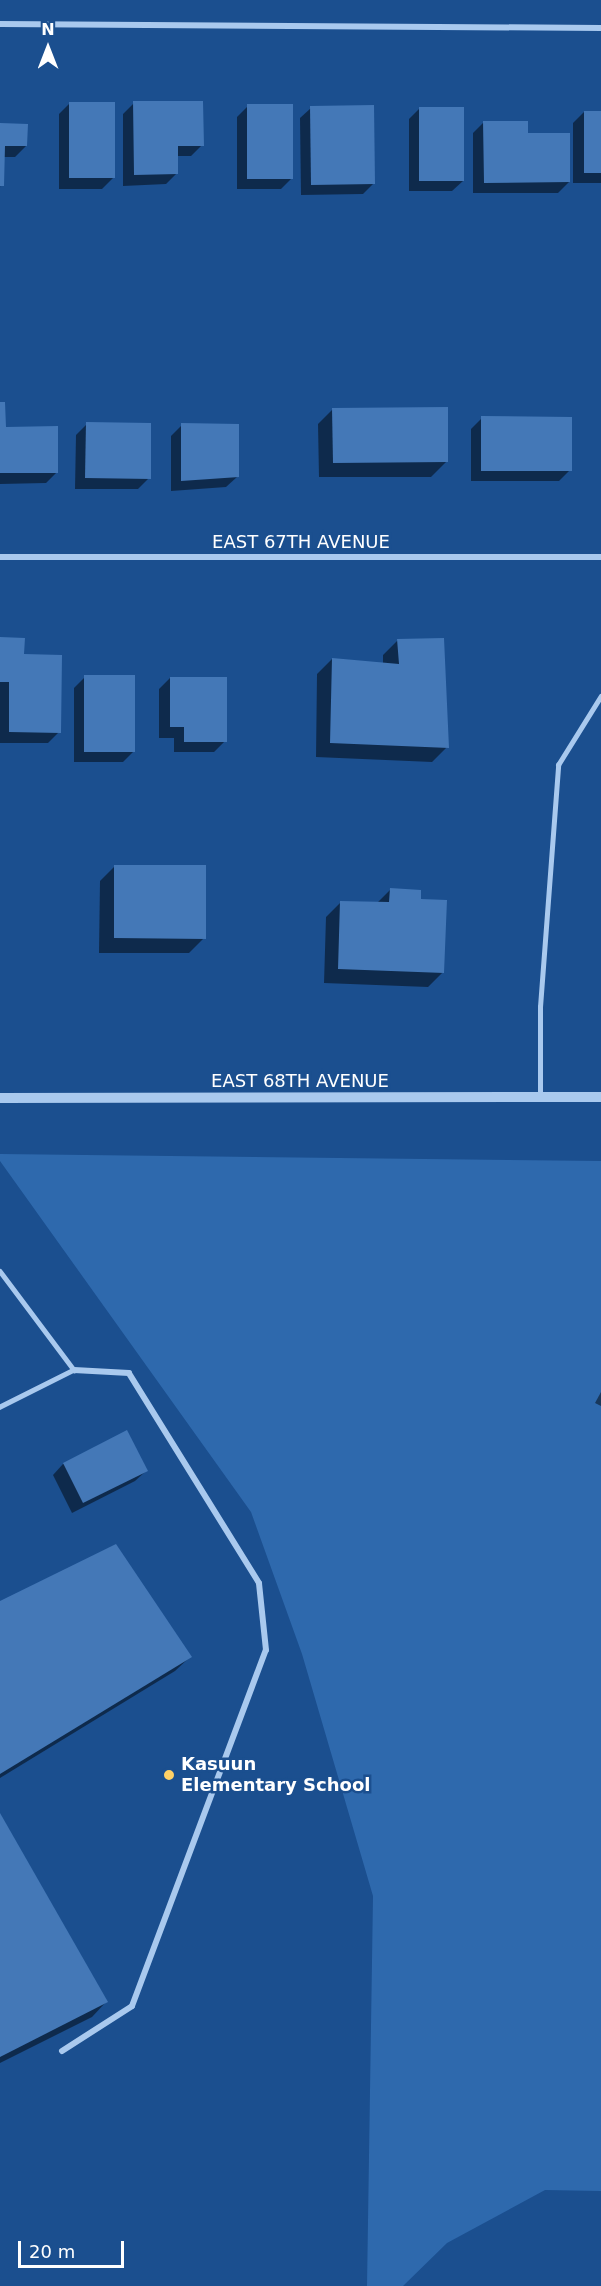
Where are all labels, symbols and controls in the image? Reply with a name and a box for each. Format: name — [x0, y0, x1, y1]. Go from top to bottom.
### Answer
north arrow — [18, 18, 78, 78]
text: N — [41, 20, 55, 39]
street label: EAST 67TH AVENUE — [212, 531, 390, 553]
street label: EAST 68TH AVENUE — [211, 1070, 389, 1092]
place label: Kasuun Elementary School — [181, 1754, 370, 1796]
marker: Kasuun Elementary School — [162, 1768, 176, 1782]
scale bar — [21, 2229, 128, 2267]
text: 20 m — [29, 2241, 75, 2262]

